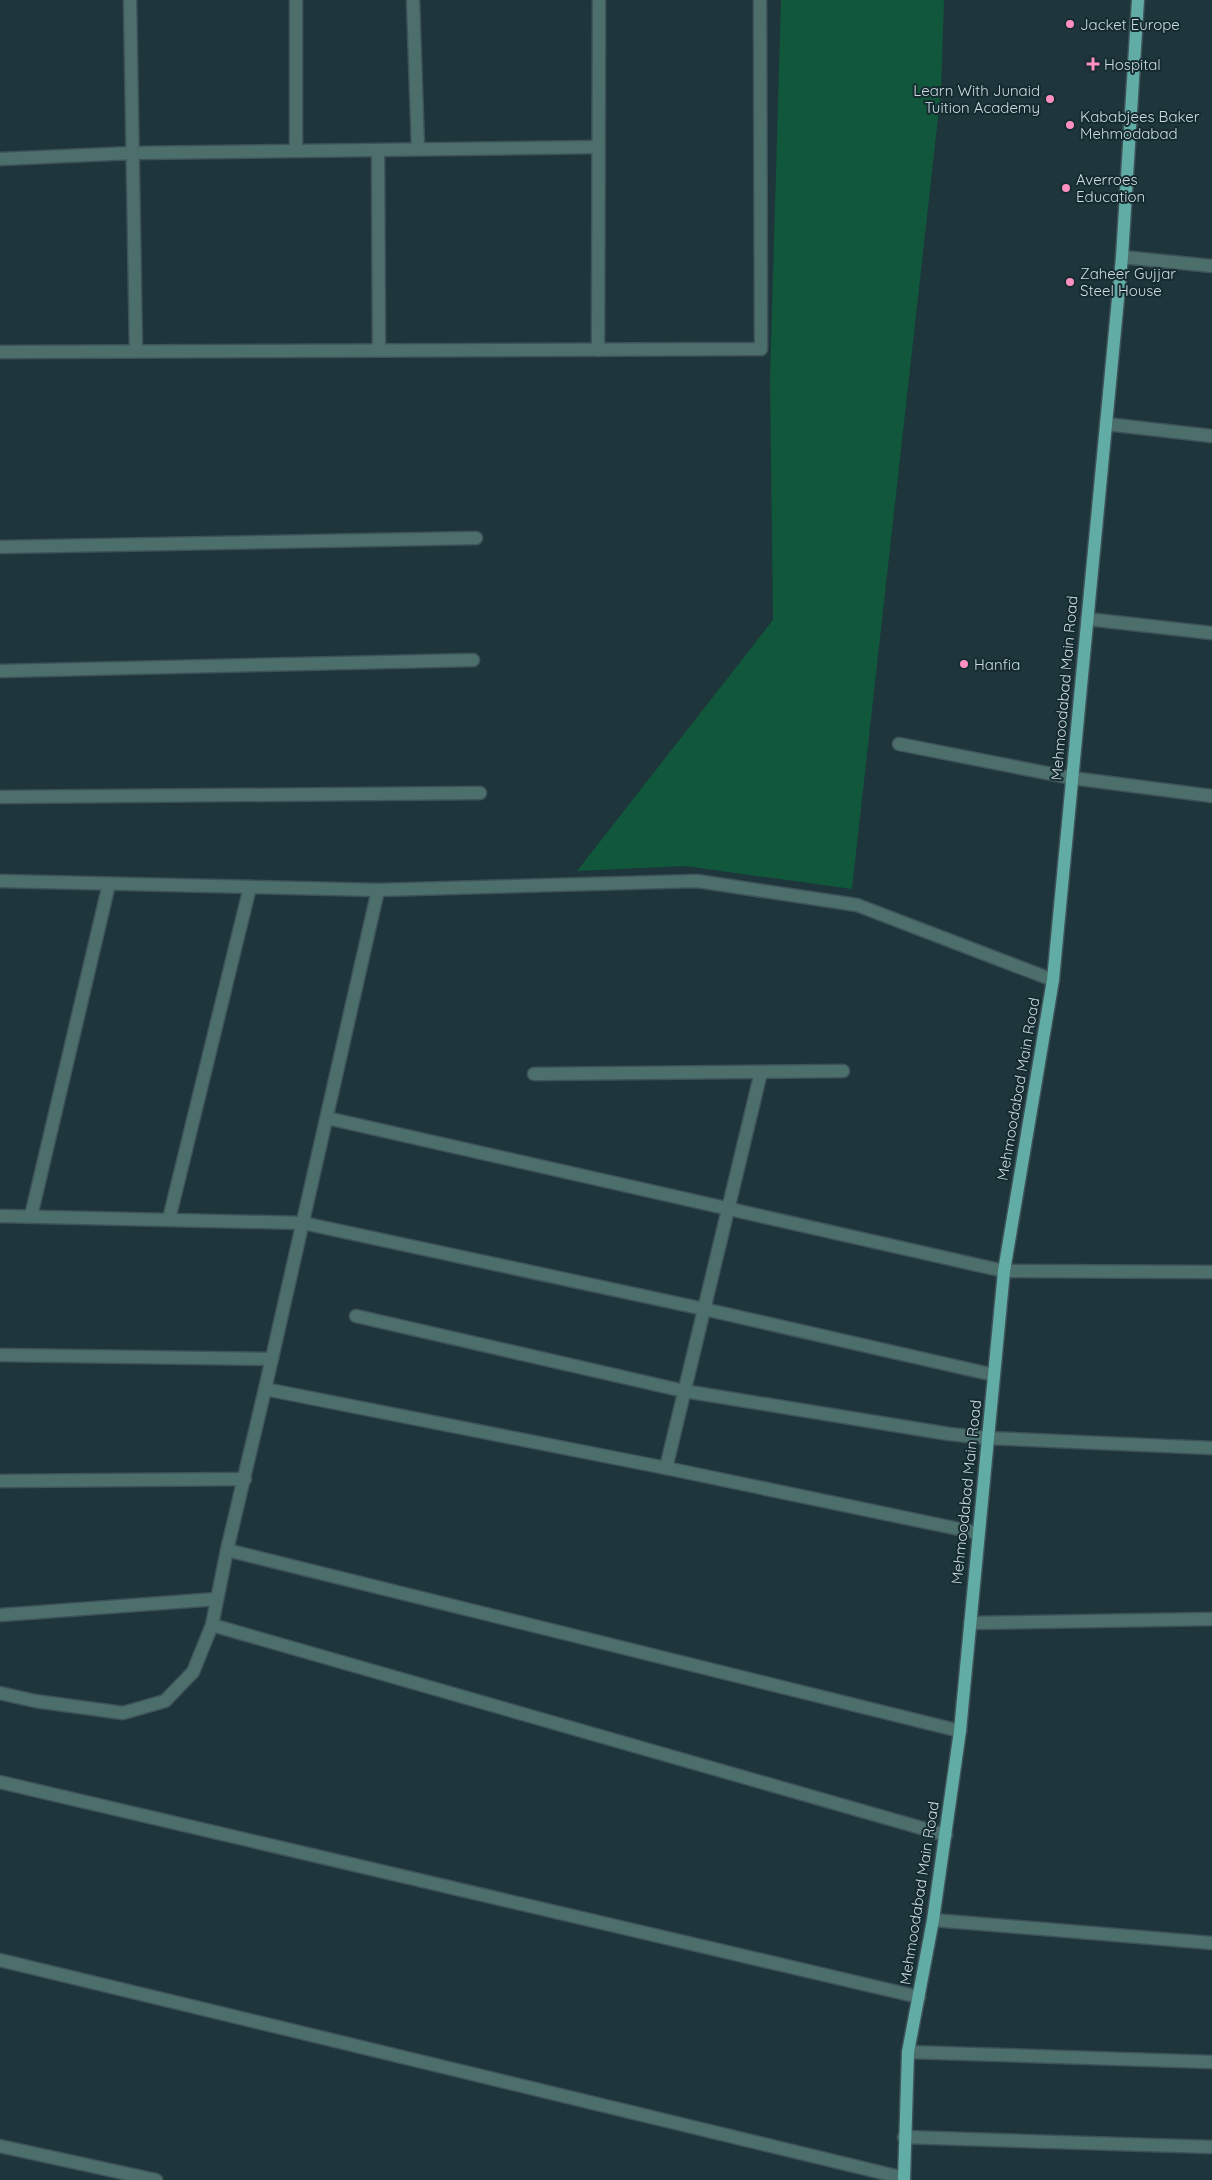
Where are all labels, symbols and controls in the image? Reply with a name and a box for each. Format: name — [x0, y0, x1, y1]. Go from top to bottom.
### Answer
place label: Jacket Europe — [1080, 15, 1180, 34]
marker: Jacket Europe — [1064, 18, 1076, 30]
place label: Hospital — [1104, 55, 1161, 74]
marker: Hospital — [1086, 57, 1100, 71]
place label: Learn With Junaid Tuition Academy — [913, 81, 1040, 117]
marker: Learn With Junaid Tuition Academy — [1044, 93, 1056, 105]
place label: Kababjees Baker Mehmodabad — [1080, 107, 1200, 143]
marker: Kababjees Baker Mehmodabad — [1064, 119, 1076, 131]
place label: Averroes Education — [1076, 170, 1145, 206]
marker: Averroes Education — [1060, 182, 1072, 194]
place label: Zaheer Gujjar Steel House — [1080, 264, 1176, 300]
marker: Zaheer Gujjar Steel House — [1064, 276, 1076, 288]
street label: Mehmoodabad Main Road — [1046, 595, 1082, 781]
place label: Hanfia — [974, 655, 1020, 674]
marker: Hanfia — [958, 658, 970, 670]
street label: Mehmoodabad Main Road — [993, 996, 1043, 1182]
street label: Mehmoodabad Main Road — [947, 1399, 985, 1585]
street label: Mehmoodabad Main Road — [895, 1800, 943, 1986]

